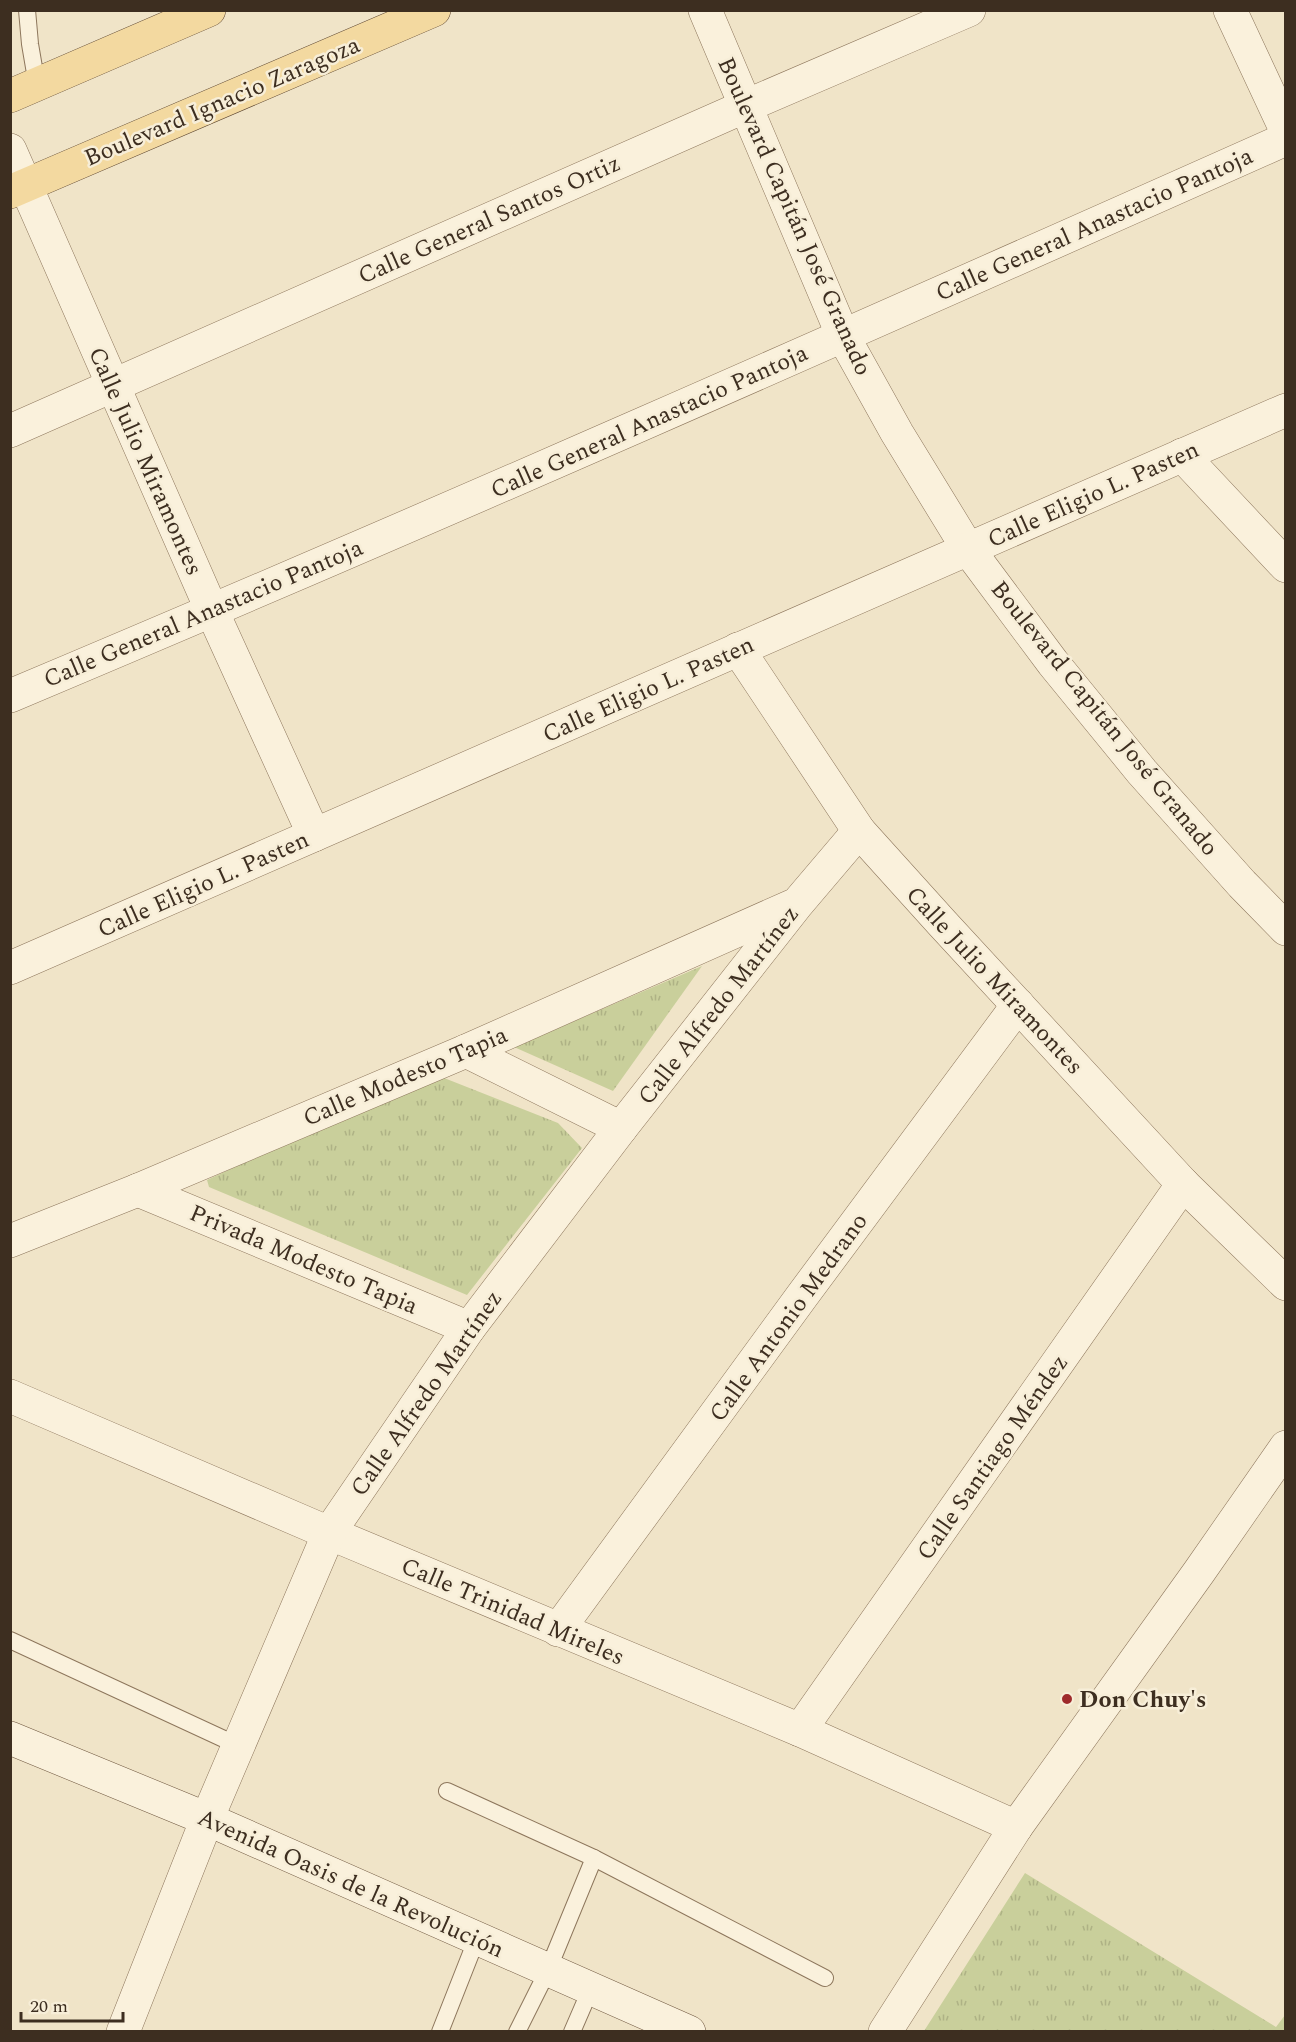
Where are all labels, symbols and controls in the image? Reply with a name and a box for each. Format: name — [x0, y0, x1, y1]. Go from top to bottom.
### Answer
street label: Boulevard Ignacio Zaragoza — [79, 27, 366, 176]
street label: Boulevard Capitán José Granado — [707, 51, 881, 382]
street label: Calle General Anastacio Pantoja — [930, 138, 1259, 311]
street label: Calle General Santos Ortiz — [352, 146, 626, 294]
street label: Calle General Anastacio Pantoja — [485, 335, 814, 508]
street label: Calle Julio Miramontes — [78, 341, 212, 582]
street label: Calle Eligio L. Pasten — [982, 432, 1205, 558]
street label: Calle General Anastacio Pantoja — [38, 530, 369, 698]
street label: Boulevard Capitán José Granado — [982, 573, 1227, 864]
street label: Calle Eligio L. Pasten — [537, 627, 760, 753]
street label: Calle Eligio L. Pasten — [92, 822, 315, 948]
street label: Calle Julio Miramontes — [897, 878, 1092, 1083]
street label: Calle Alfredo Martínez — [629, 898, 808, 1113]
street label: Calle Modesto Tapia — [297, 1017, 514, 1136]
street label: Privada Modesto Tapia — [184, 1195, 424, 1324]
street label: Calle Antonio Medrano — [700, 1205, 877, 1430]
street label: Calle Alfredo Martínez — [342, 1283, 512, 1504]
street label: Calle Santiago Méndez — [908, 1347, 1078, 1568]
street label: Calle Trinidad Mireles — [395, 1548, 630, 1675]
place label: Don Chuy's — [1079, 1682, 1206, 1718]
marker: Don Chuy's — [1060, 1692, 1074, 1706]
street label: Avenida Oasis de la Revolución — [191, 1800, 510, 1968]
scale bar — [21, 1985, 123, 2023]
text: 20 m — [30, 1993, 68, 2020]

